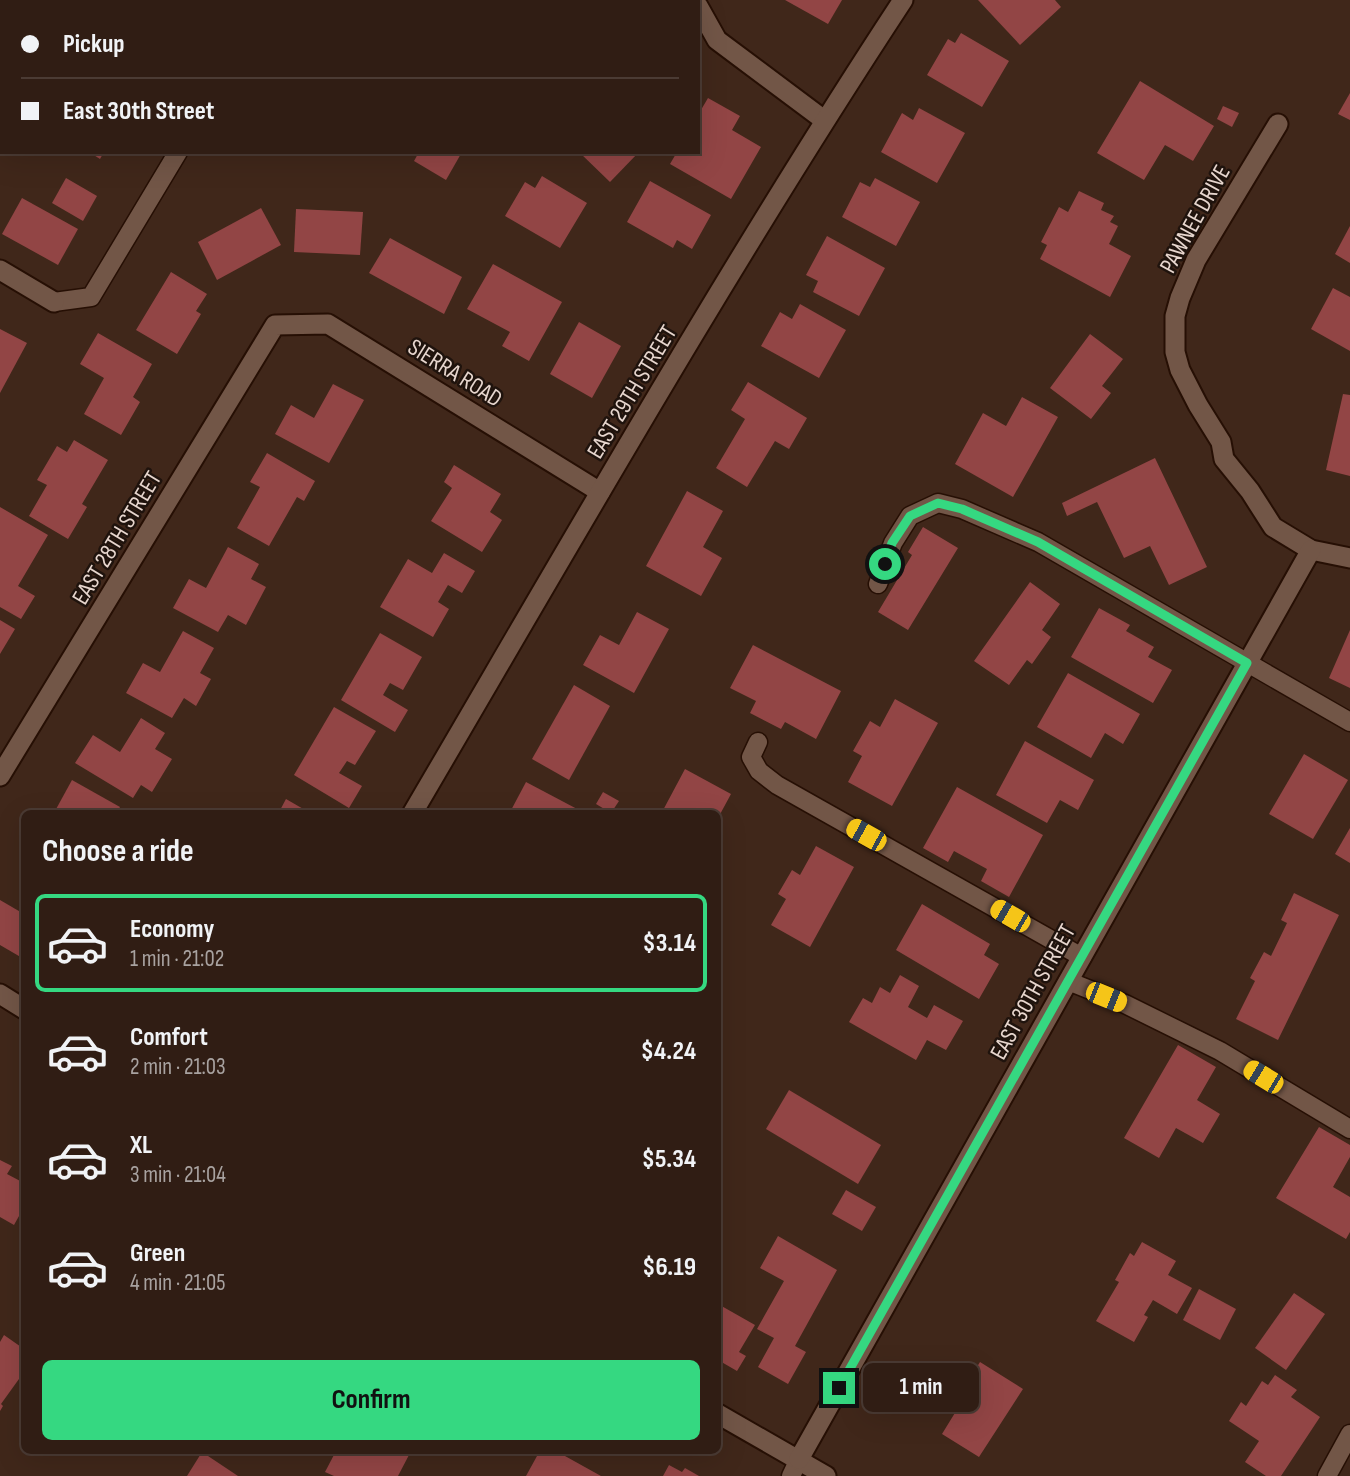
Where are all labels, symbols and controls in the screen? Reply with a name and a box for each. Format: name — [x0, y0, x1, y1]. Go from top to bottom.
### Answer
text: Pickup — [63, 29, 125, 60]
text: East 30th Street — [63, 96, 214, 127]
street label: PAWNEE DRIVE — [1153, 160, 1237, 278]
street label: EAST 29TH STREET — [581, 320, 683, 464]
street label: SIERRA ROAD — [402, 333, 508, 413]
street label: EAST 28TH STREET — [66, 466, 168, 610]
route start — [869, 548, 901, 580]
car — [843, 816, 890, 854]
text: Choose a ride — [42, 832, 194, 871]
car — [987, 896, 1034, 936]
icon: car — [46, 912, 109, 975]
text: Economy — [130, 914, 214, 945]
street label: EAST 30TH STREET — [984, 919, 1082, 1065]
text: $3.14 — [642, 928, 696, 959]
text: 1 min · 21:02 — [130, 945, 224, 973]
car — [1083, 979, 1130, 1015]
icon: car — [46, 1020, 109, 1083]
text: Comfort — [130, 1022, 208, 1053]
text: $4.24 — [641, 1036, 696, 1067]
text: 2 min · 21:03 — [130, 1053, 226, 1081]
car — [1240, 1057, 1287, 1097]
icon: car — [46, 1128, 109, 1191]
text: XL — [130, 1130, 152, 1161]
text: $5.34 — [642, 1144, 696, 1175]
text: 3 min · 21:04 — [130, 1161, 226, 1189]
icon: car — [46, 1236, 109, 1299]
text: Green — [130, 1238, 185, 1269]
text: $6.19 — [642, 1252, 696, 1283]
text: 4 min · 21:05 — [130, 1269, 225, 1297]
button: Confirm — [42, 1360, 700, 1440]
callout: 1 min — [864, 1364, 979, 1412]
route end — [823, 1372, 855, 1404]
text: 1 min — [900, 1373, 942, 1401]

